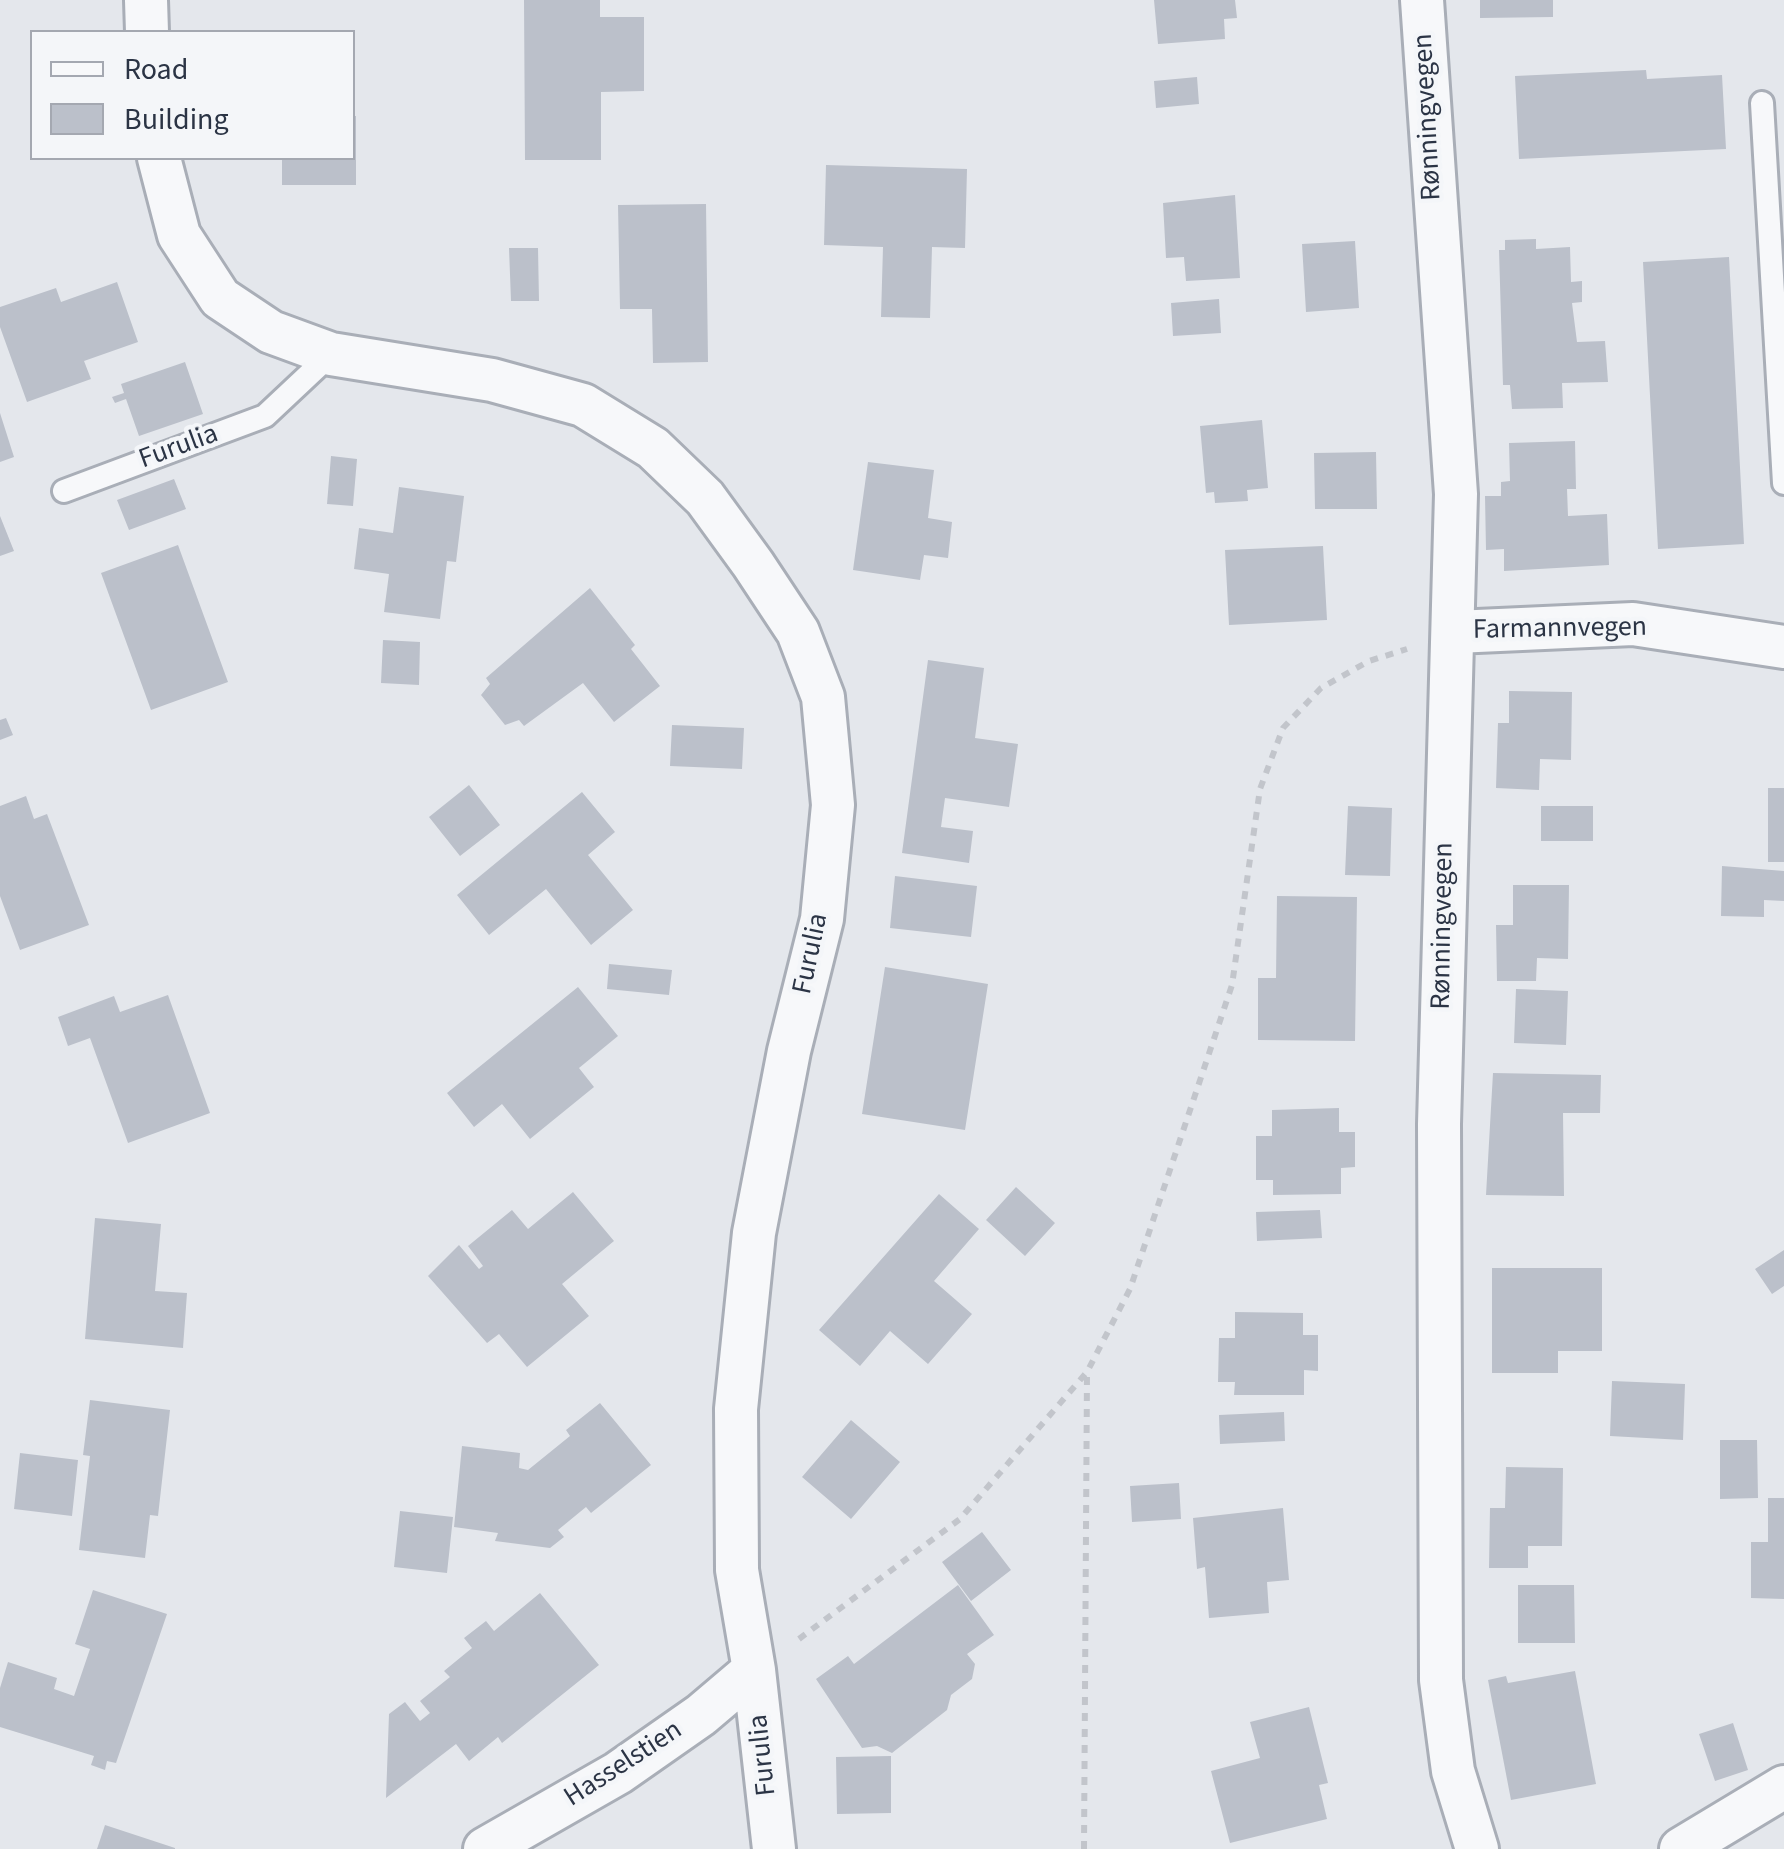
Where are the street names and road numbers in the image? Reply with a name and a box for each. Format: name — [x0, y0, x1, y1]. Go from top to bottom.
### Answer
street label: Rønningvegen — [1408, 33, 1450, 201]
street label: Furulia — [135, 418, 223, 478]
street label: Farmannvegen — [1473, 612, 1647, 648]
street label: Rønningvegen — [1426, 842, 1462, 1010]
street label: Furulia — [787, 911, 837, 997]
street label: Furulia — [743, 1713, 785, 1797]
street label: Hasselstien — [559, 1715, 689, 1815]

